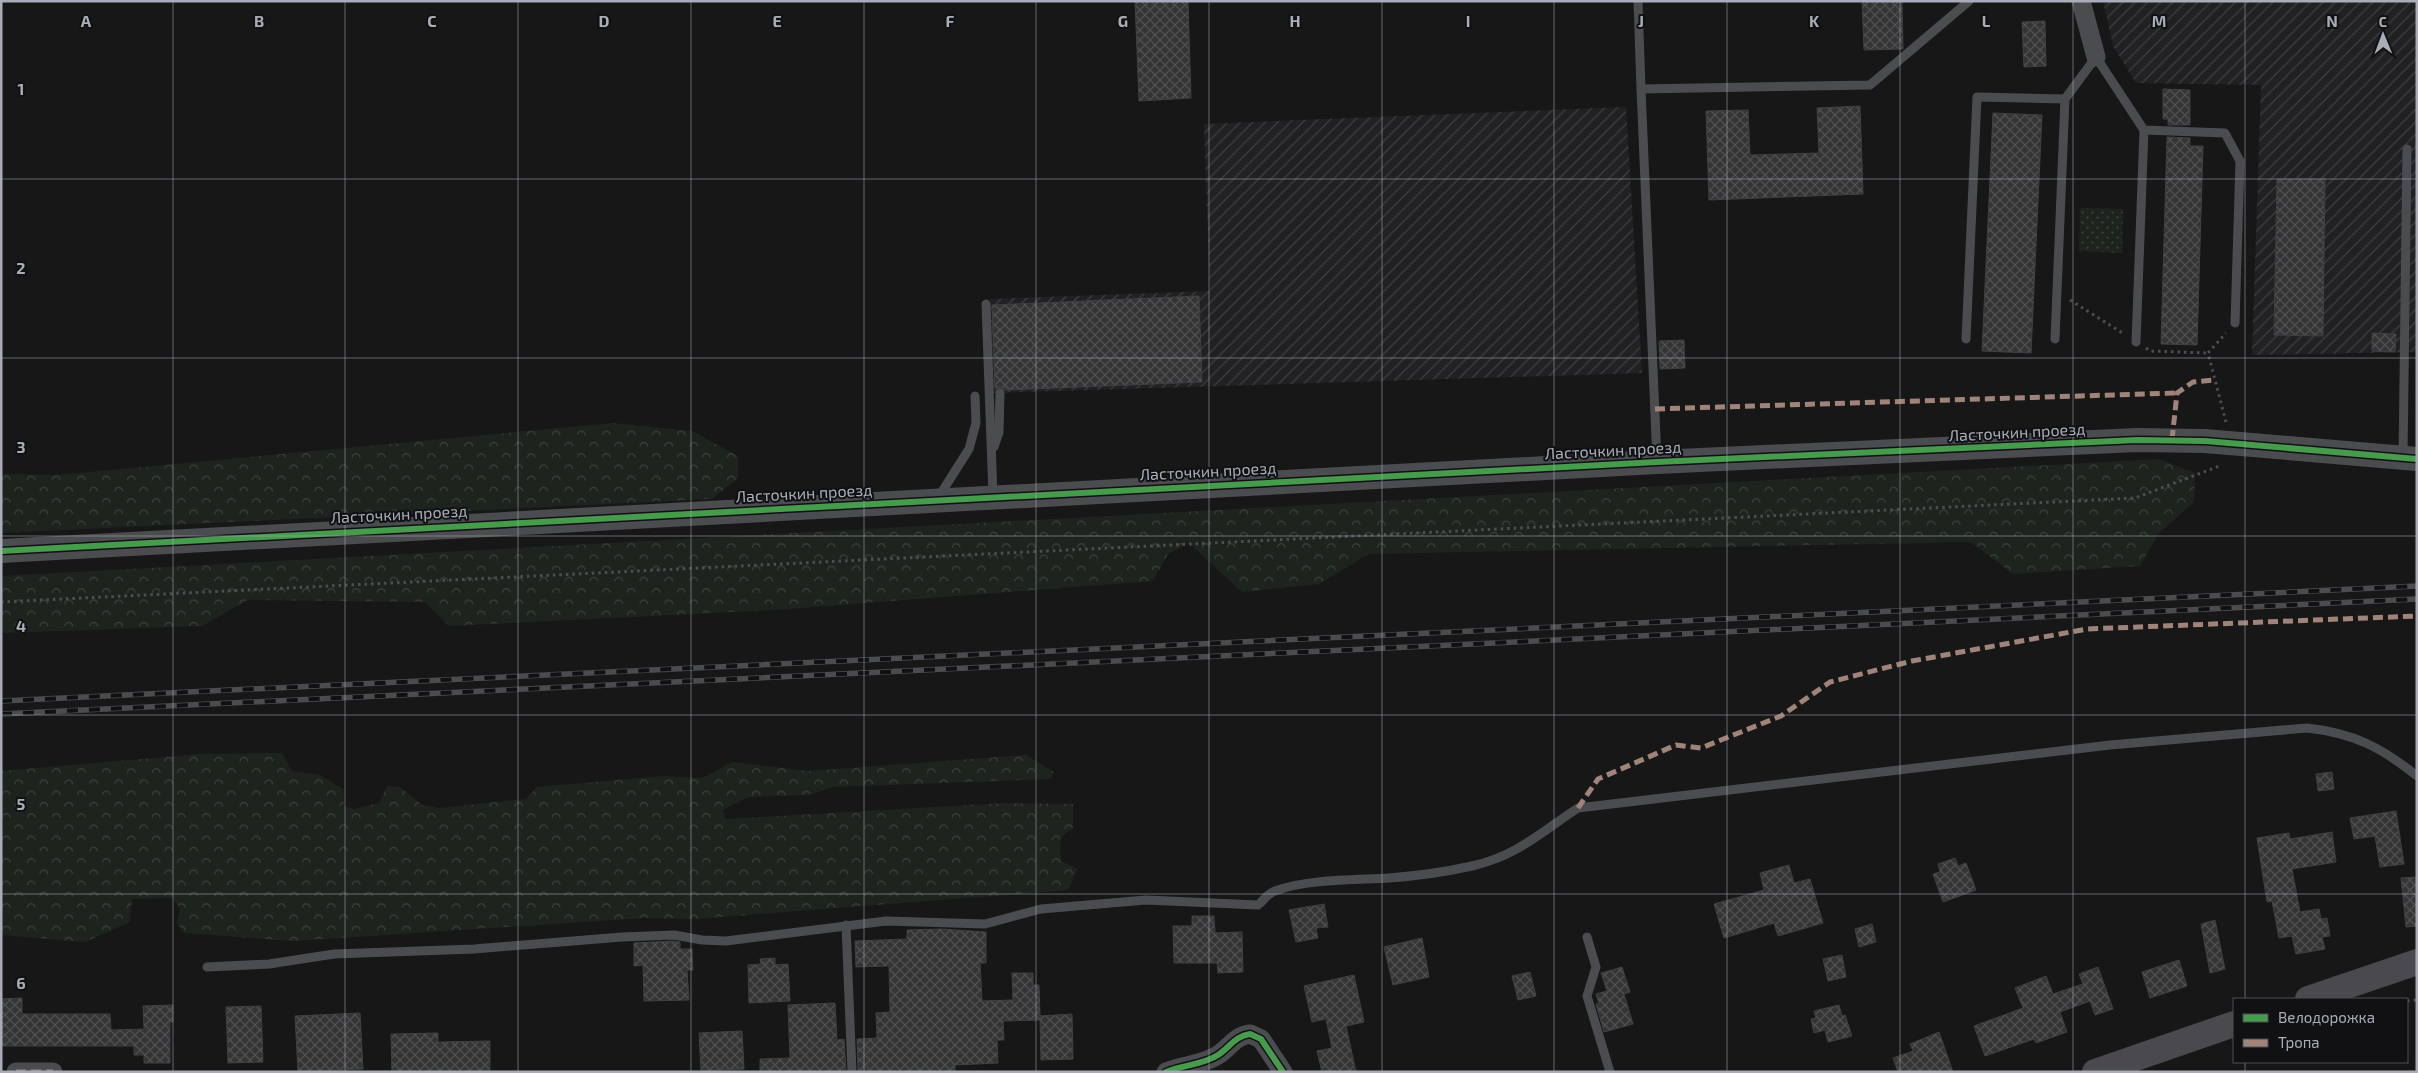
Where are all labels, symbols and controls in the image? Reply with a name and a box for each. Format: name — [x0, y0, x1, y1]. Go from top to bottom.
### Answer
north arrow — [2358, 10, 2408, 60]
text: A — [81, 11, 92, 30]
text: B — [254, 11, 264, 30]
text: C — [427, 11, 437, 30]
text: D — [599, 11, 610, 30]
text: E — [772, 11, 782, 30]
text: F — [946, 11, 955, 30]
text: G — [1118, 11, 1128, 30]
text: H — [1289, 11, 1301, 30]
text: I — [1466, 11, 1470, 30]
text: J — [1638, 11, 1644, 30]
text: K — [1809, 11, 1820, 30]
text: L — [1982, 11, 1991, 30]
text: M — [2152, 11, 2166, 30]
text: N — [2326, 11, 2338, 30]
text: С — [2378, 13, 2387, 30]
text: 1 — [18, 79, 24, 98]
text: 2 — [16, 258, 26, 277]
street label: Ласточкин проезд — [1948, 418, 2086, 445]
street label: Ласточкин проезд — [1544, 436, 1682, 463]
text: 3 — [16, 437, 26, 456]
street label: Ласточкин проезд — [1139, 457, 1277, 484]
street label: Ласточкин проезд — [735, 479, 873, 506]
street label: Ласточкин проезд — [330, 500, 468, 527]
text: 4 — [16, 616, 26, 635]
text: 5 — [17, 794, 26, 813]
text: 6 — [16, 973, 26, 992]
legend — [2233, 998, 2408, 1063]
text: Велодорожка — [2278, 1008, 2375, 1026]
text: Тропа — [2278, 1033, 2320, 1051]

